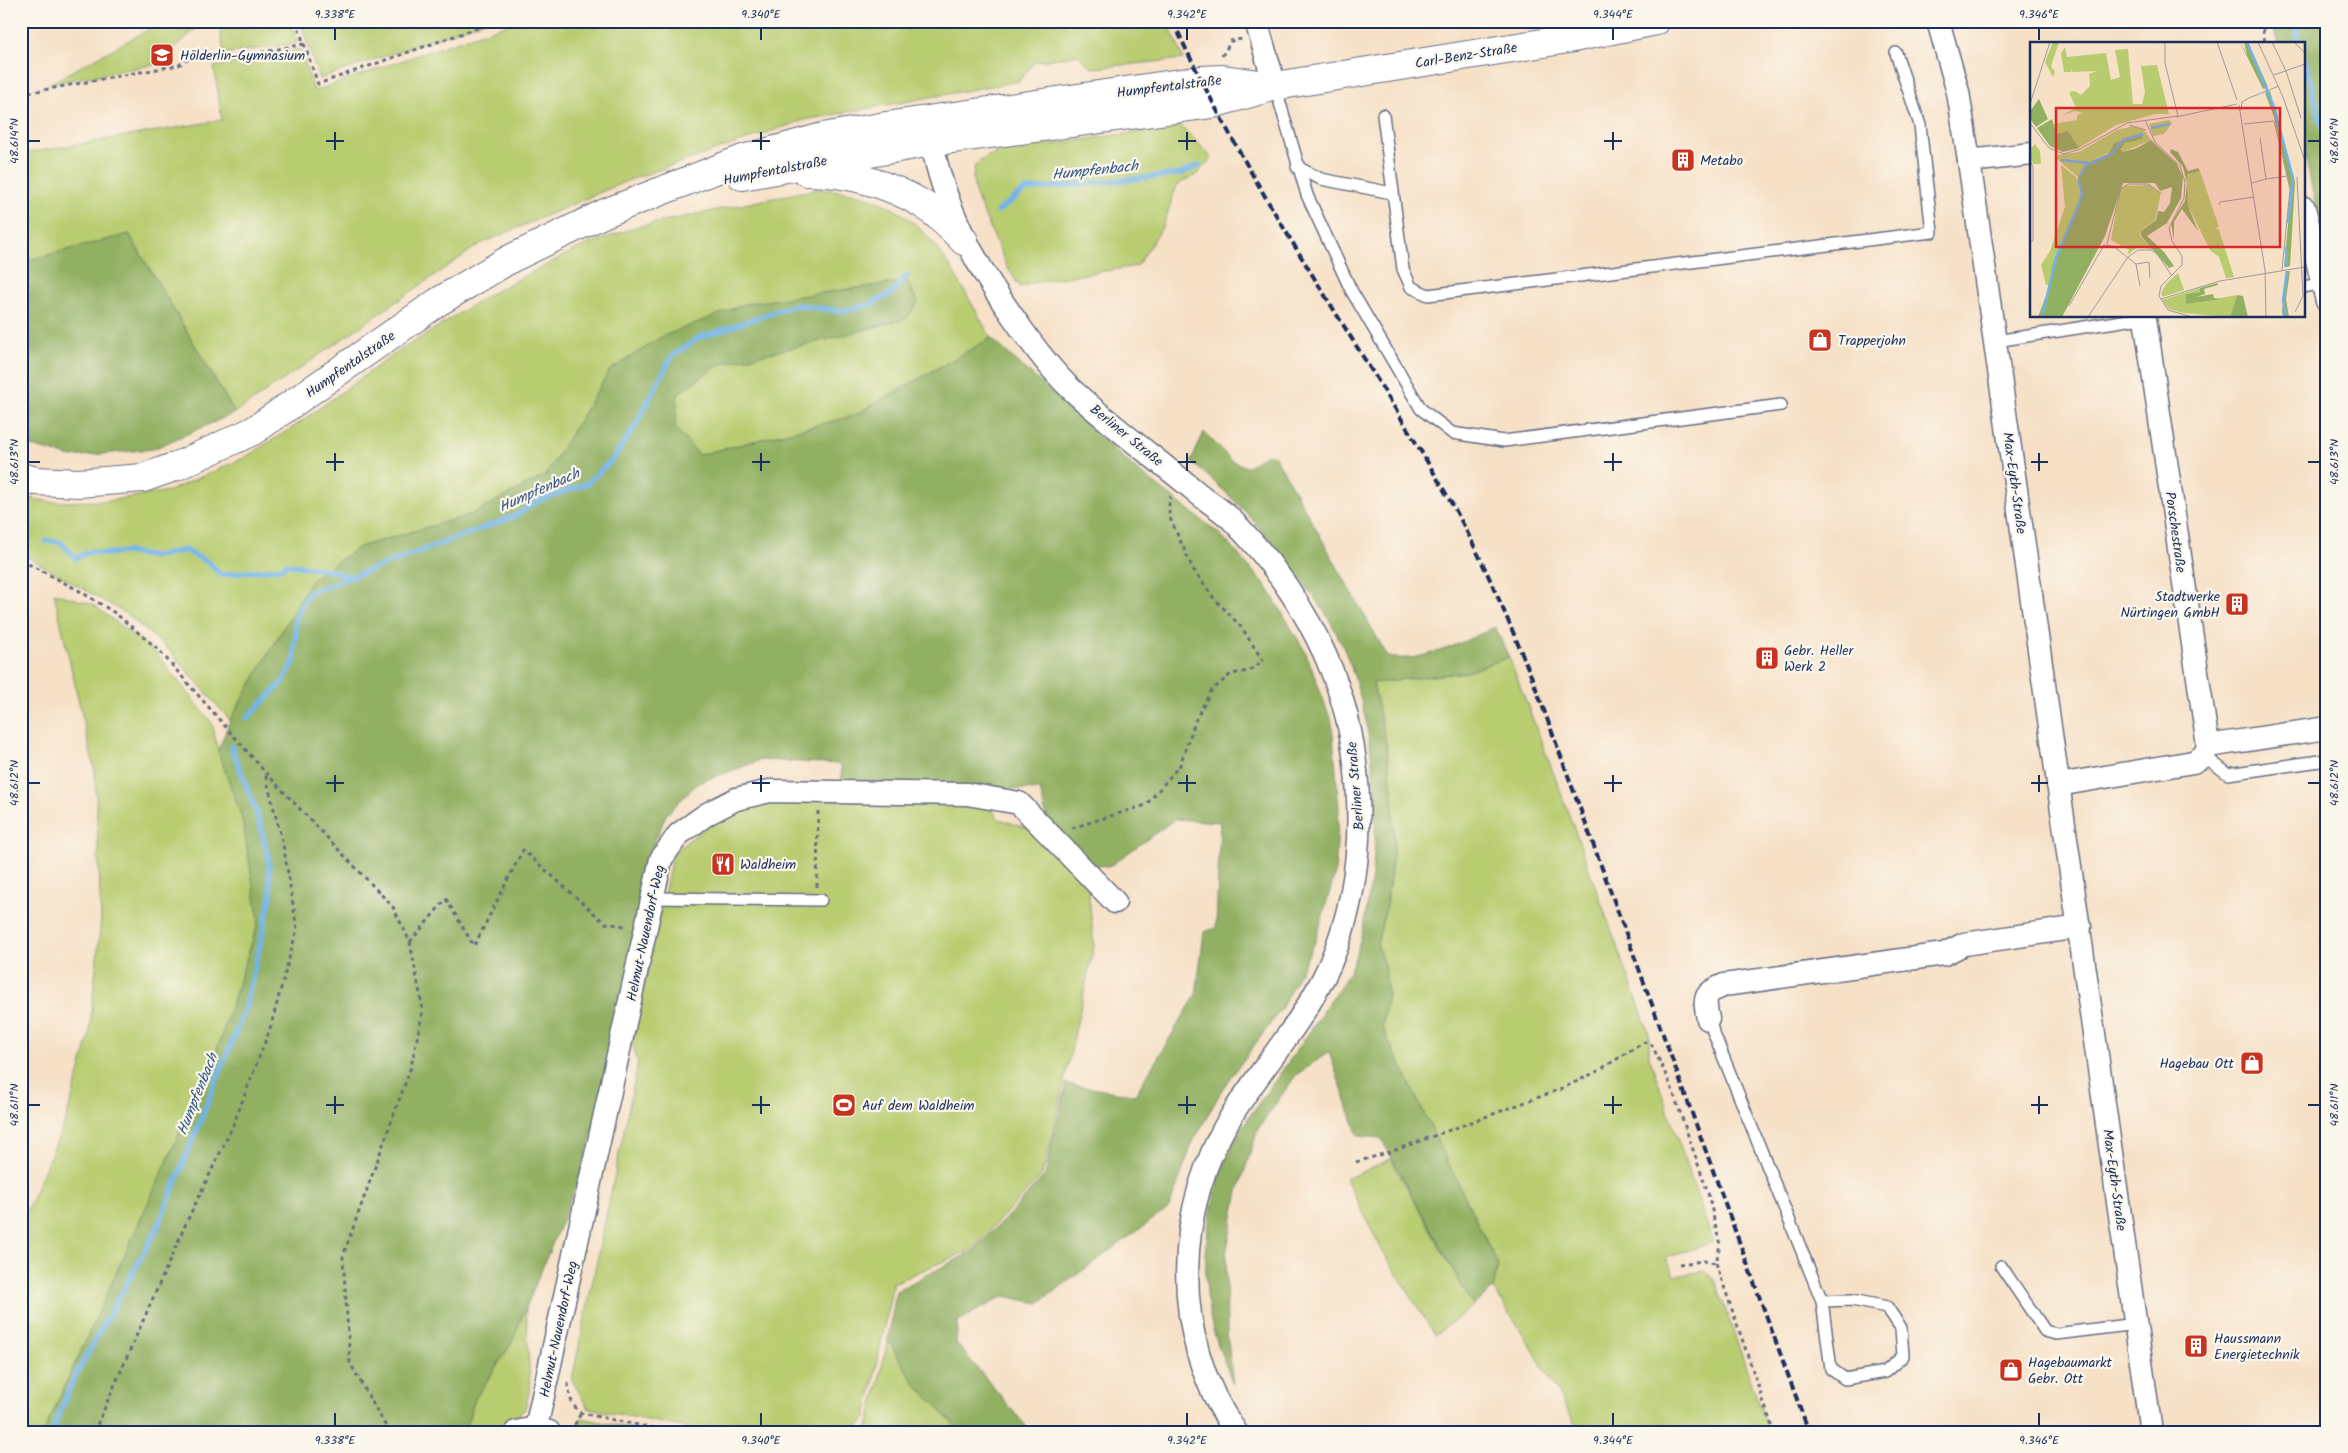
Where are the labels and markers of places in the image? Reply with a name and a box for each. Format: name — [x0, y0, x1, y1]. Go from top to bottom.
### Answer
school or university icon: Hölderlin-Gymnasium — [149, 42, 175, 68]
place label: Hölderlin-Gymnasium — [180, 45, 305, 67]
building icon: Metabo — [1670, 147, 1696, 173]
place label: Metabo — [1700, 150, 1743, 172]
shop icon: Trapperjohn — [1807, 327, 1833, 353]
place label: Trapperjohn — [1838, 330, 1906, 352]
place label: Stadtwerke Nürtingen GmbH — [2121, 586, 2221, 624]
building icon: Stadtwerke Nürtingen GmbH — [2224, 591, 2250, 617]
place label: Gebr. Heller Werk 2 — [1784, 640, 1855, 678]
building icon: Gebr. Heller Werk 2 — [1754, 645, 1780, 671]
restaurant icon: Waldheim — [710, 851, 736, 877]
place label: Waldheim — [740, 854, 796, 876]
shop icon: Hagebau Ott — [2239, 1050, 2265, 1076]
place label: Hagebau Ott — [2159, 1053, 2235, 1075]
sports icon: Auf dem Waldheim — [831, 1092, 857, 1118]
place label: Auf dem Waldheim — [862, 1095, 974, 1117]
place label: Haussmann Energietechnik — [2214, 1328, 2300, 1366]
building icon: Haussmann Energietechnik — [2183, 1333, 2209, 1359]
place label: Hagebaumarkt Gebr. Ott — [2028, 1352, 2112, 1390]
shop icon: Hagebaumarkt Gebr. Ott — [1998, 1357, 2024, 1383]

